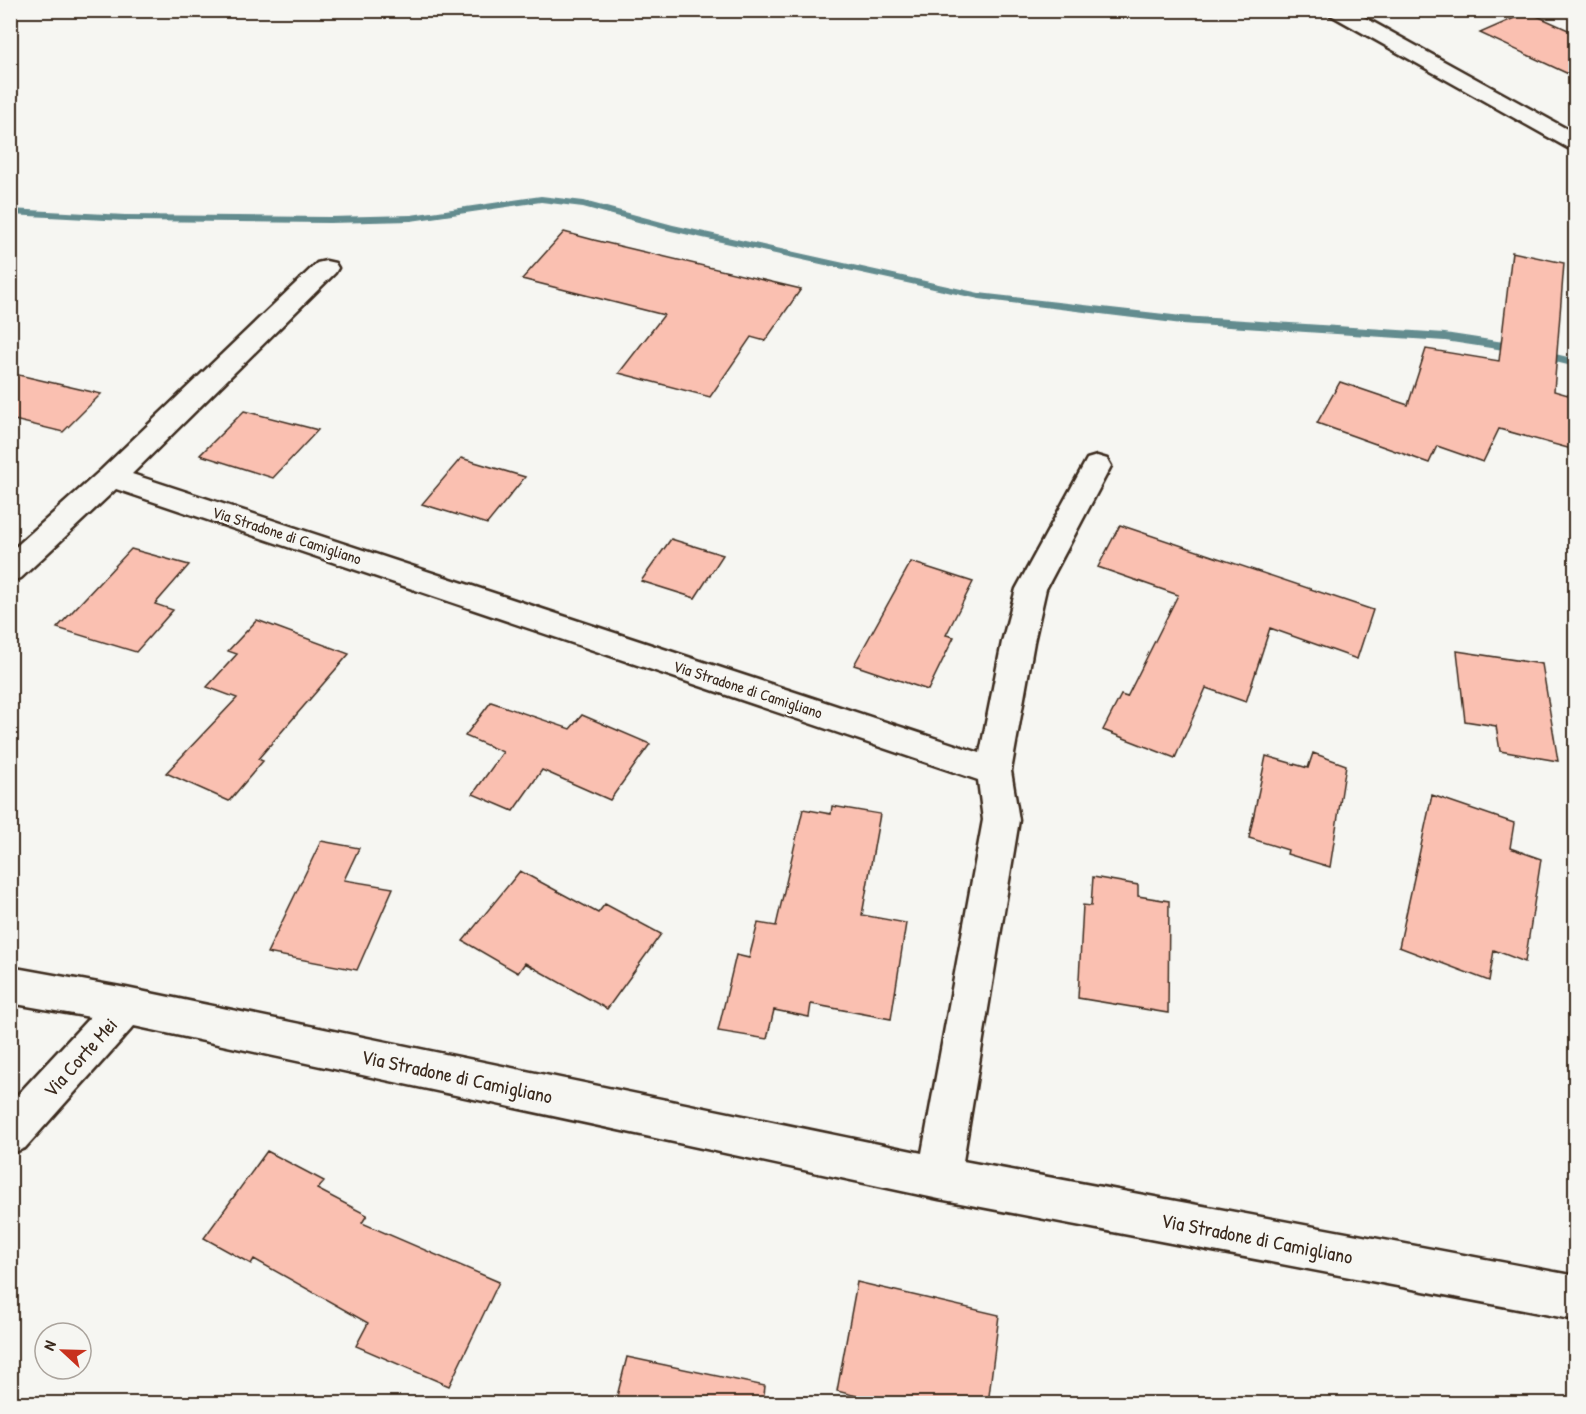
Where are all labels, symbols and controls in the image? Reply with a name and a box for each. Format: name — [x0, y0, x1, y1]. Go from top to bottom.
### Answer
street label: Via Stradone di Camigliano — [210, 500, 365, 570]
street label: Via Stradone di Camigliano — [671, 654, 826, 724]
street label: Via Corte Mei — [37, 1011, 123, 1103]
street label: Via Stradone di Camigliano — [359, 1043, 555, 1109]
street label: Via Stradone di Camigliano — [1159, 1206, 1355, 1270]
north arrow — [33, 1321, 93, 1381]
text: N — [37, 1337, 61, 1353]

